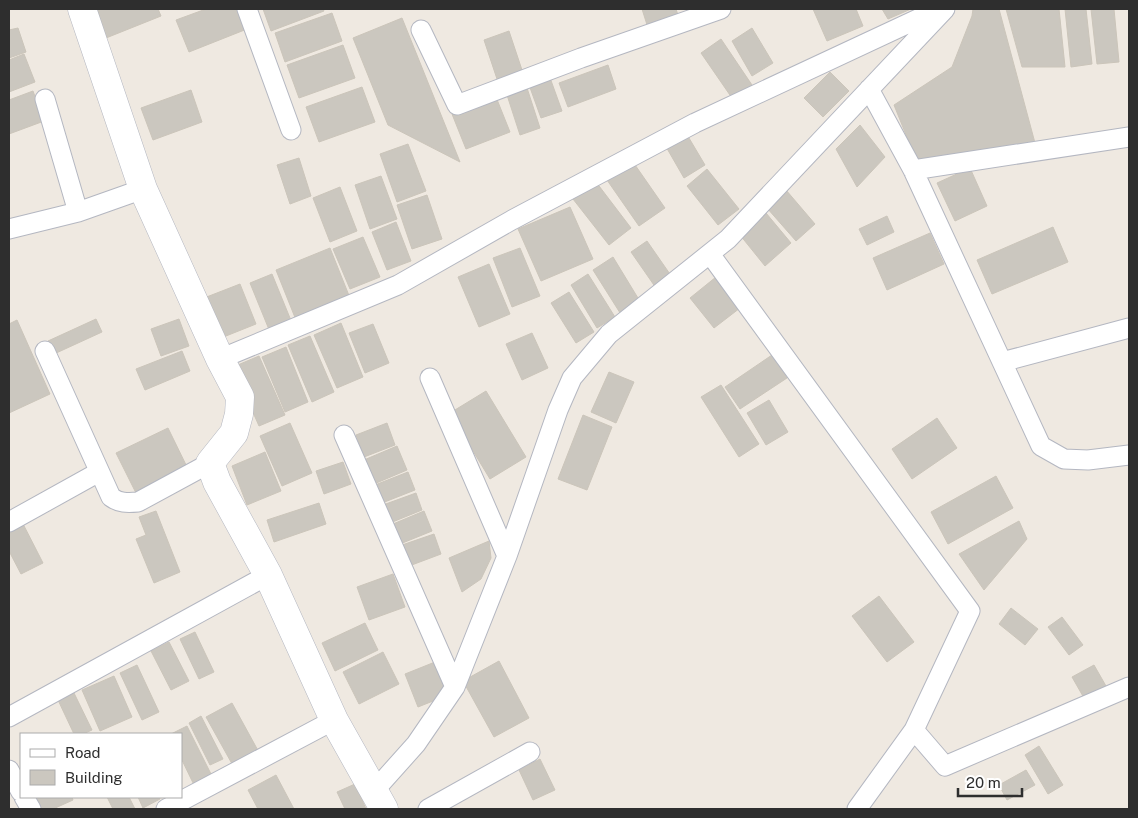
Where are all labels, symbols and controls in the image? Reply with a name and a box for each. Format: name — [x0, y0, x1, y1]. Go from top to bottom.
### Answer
legend — [20, 733, 182, 798]
text: Road — [65, 744, 101, 761]
scale bar — [958, 766, 1022, 798]
text: Building — [65, 769, 123, 786]
text: 20 m — [966, 774, 1001, 791]

